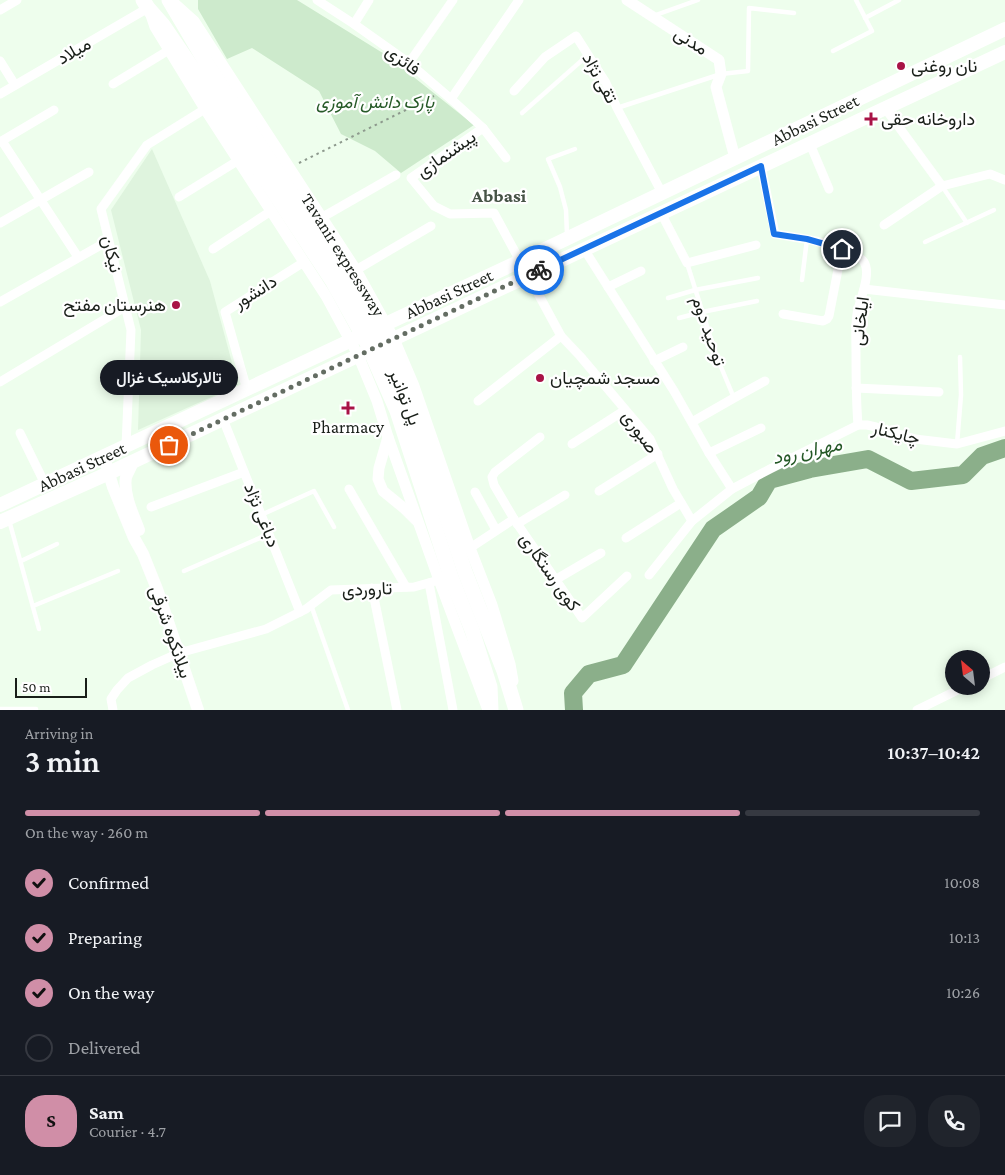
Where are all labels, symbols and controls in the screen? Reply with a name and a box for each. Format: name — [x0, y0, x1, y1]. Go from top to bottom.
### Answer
street label: مدنی — [670, 23, 712, 60]
street label: میلاد — [54, 33, 94, 69]
street label: فائزی — [381, 41, 424, 80]
street label: تقی نژاد — [577, 49, 622, 107]
place label: نان روغنی — [911, 56, 977, 77]
marker: نان روغنی — [895, 60, 907, 72]
street label: Abbasi Street — [768, 90, 863, 150]
park label: پارک دانش آموزی — [316, 92, 434, 114]
place label: داروخانه حقی — [881, 109, 975, 130]
marker: داروخانه حقی — [865, 113, 877, 125]
street label: پیشنمازی — [412, 126, 481, 183]
district label: Abbasi — [471, 185, 527, 206]
street label: Tavanir expressway — [297, 190, 389, 321]
pin — [821, 228, 863, 270]
street label: نیکان — [98, 233, 126, 275]
icon: home — [828, 235, 856, 263]
courier — [514, 245, 564, 295]
icon: bike — [525, 256, 553, 284]
street label: Abbasi Street — [402, 265, 497, 323]
street label: دانشور — [229, 271, 281, 314]
street label: توحید دوم — [686, 294, 730, 369]
place label: هنرستان مفتح — [63, 295, 166, 317]
street label: ایلخانی — [847, 295, 874, 347]
marker: هنرستان مفتح — [170, 299, 182, 311]
callout: تالارکلاسیک غزال — [100, 360, 238, 395]
street label: پل توانیر — [383, 365, 425, 429]
place label: مسجد شمچیان — [550, 368, 660, 390]
text: تالارکلاسیک غزال — [116, 369, 222, 386]
marker: مسجد شمچیان — [534, 372, 546, 384]
marker: Pharmacy — [342, 402, 354, 414]
street label: صبوری — [617, 407, 662, 458]
place label: Pharmacy — [312, 417, 385, 437]
street label: چایکنار — [869, 417, 922, 451]
pin — [148, 424, 190, 466]
icon: bag — [155, 431, 183, 459]
water label: مهران رود — [771, 433, 845, 469]
street label: Abbasi Street — [35, 438, 130, 496]
street label: دباغی نژاد — [239, 480, 284, 550]
street label: کوی رستگاری — [515, 529, 584, 615]
street label: تاروردی — [341, 578, 393, 601]
street label: بیلانکوه شرقی — [145, 583, 196, 681]
north arrow — [945, 650, 990, 695]
map controls — [945, 650, 990, 695]
scale bar — [15, 675, 88, 698]
text: 50 m — [22, 679, 50, 695]
text: Arriving in — [25, 725, 93, 742]
text: 10:37–10:42 — [888, 742, 980, 763]
text: 3 min — [25, 743, 100, 779]
text: On the way · 260 m — [25, 824, 148, 841]
icon: check — [25, 869, 53, 897]
text: Confirmed — [68, 872, 149, 893]
text: 10:08 — [944, 874, 980, 891]
icon: check — [25, 924, 53, 952]
text: Preparing — [68, 927, 142, 948]
text: 10:13 — [949, 929, 980, 946]
icon: check — [25, 979, 53, 1007]
text: On the way — [68, 982, 154, 1003]
text: 10:26 — [946, 984, 980, 1001]
text: Delivered — [68, 1037, 141, 1058]
button: chat — [864, 1095, 916, 1147]
button: phone — [928, 1095, 980, 1147]
text: Sam — [89, 1102, 124, 1123]
text: S — [46, 1110, 56, 1131]
text: Courier · 4.7 — [89, 1123, 166, 1140]

